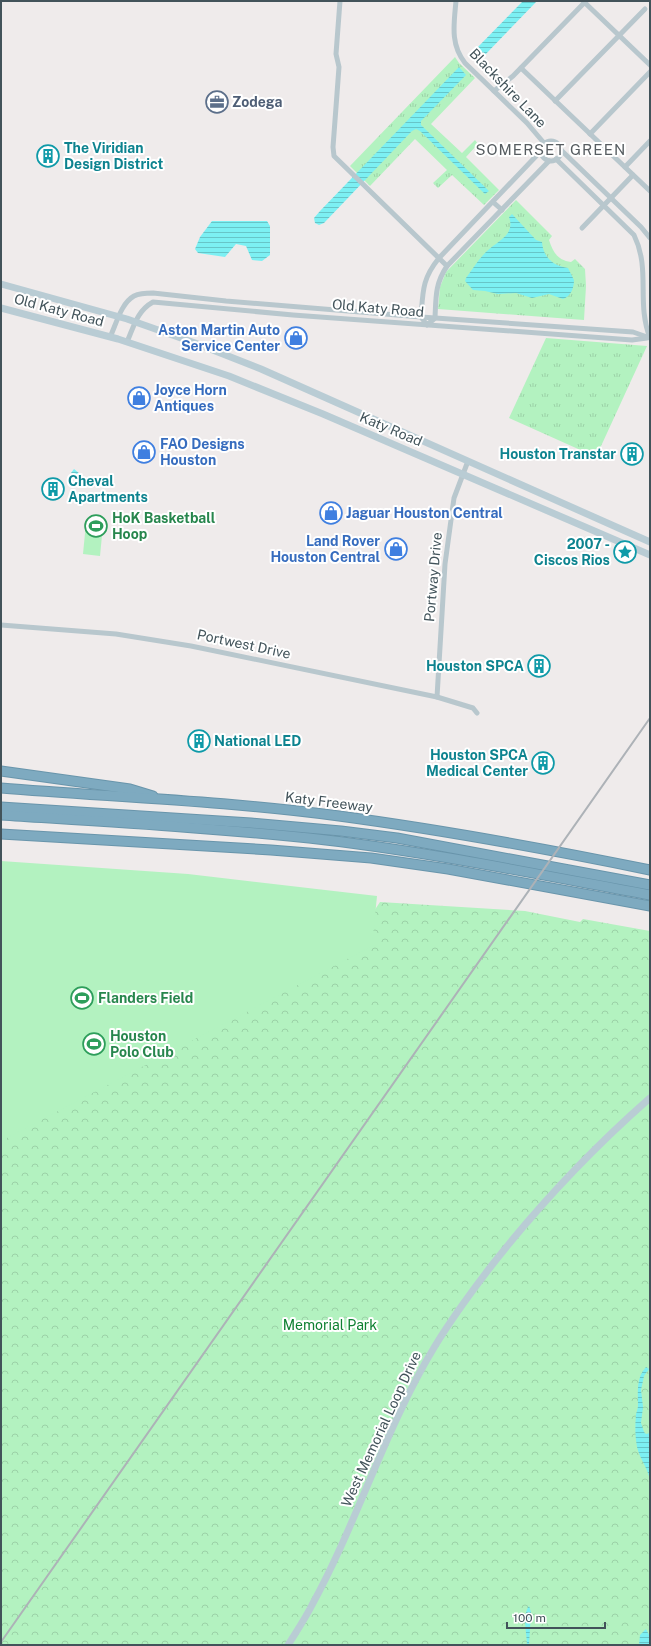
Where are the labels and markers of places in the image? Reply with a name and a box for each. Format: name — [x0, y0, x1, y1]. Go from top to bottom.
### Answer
office icon: Zodega — [204, 89, 230, 115]
place label: Zodega — [232, 94, 282, 110]
place label: The Viridian Design District — [64, 140, 163, 172]
building icon: The Viridian Design District — [35, 143, 61, 169]
place label: Aston Martin Auto Service Center — [158, 322, 280, 354]
shop icon: Aston Martin Auto Service Center — [283, 325, 309, 351]
place label: Joyce Horn Antiques — [154, 382, 227, 414]
shop icon: Joyce Horn Antiques — [126, 385, 152, 411]
place label: FAO Designs Houston — [160, 436, 245, 468]
shop icon: FAO Designs Houston — [131, 439, 157, 465]
building icon: Houston Transtar — [619, 441, 645, 467]
place label: Houston Transtar — [500, 446, 616, 462]
place label: Cheval Apartments — [68, 473, 148, 505]
building icon: Cheval Apartments — [40, 476, 66, 502]
shop icon: Jaguar Houston Central — [318, 500, 344, 526]
place label: Jaguar Houston Central — [346, 505, 503, 521]
place label: HoK Basketball Hoop — [112, 510, 216, 542]
sports icon: HoK Basketball Hoop — [83, 513, 109, 539]
place label: Land Rover Houston Central — [270, 533, 380, 565]
shop icon: Land Rover Houston Central — [383, 536, 409, 562]
place label: 2007 - Ciscos Rios — [534, 536, 610, 568]
place icon: 2007 - Ciscos Rios — [612, 539, 638, 565]
building icon: Houston SPCA — [526, 653, 552, 679]
place label: Houston SPCA — [426, 658, 524, 674]
building icon: National LED — [186, 728, 212, 754]
place label: National LED — [214, 733, 301, 749]
place label: Houston SPCA Medical Center — [426, 747, 528, 779]
building icon: Houston SPCA Medical Center — [530, 750, 556, 776]
sports icon: Flanders Field — [69, 985, 95, 1011]
place label: Flanders Field — [98, 990, 193, 1006]
place label: Houston Polo Club — [110, 1028, 174, 1060]
sports icon: Houston Polo Club — [81, 1031, 107, 1057]

